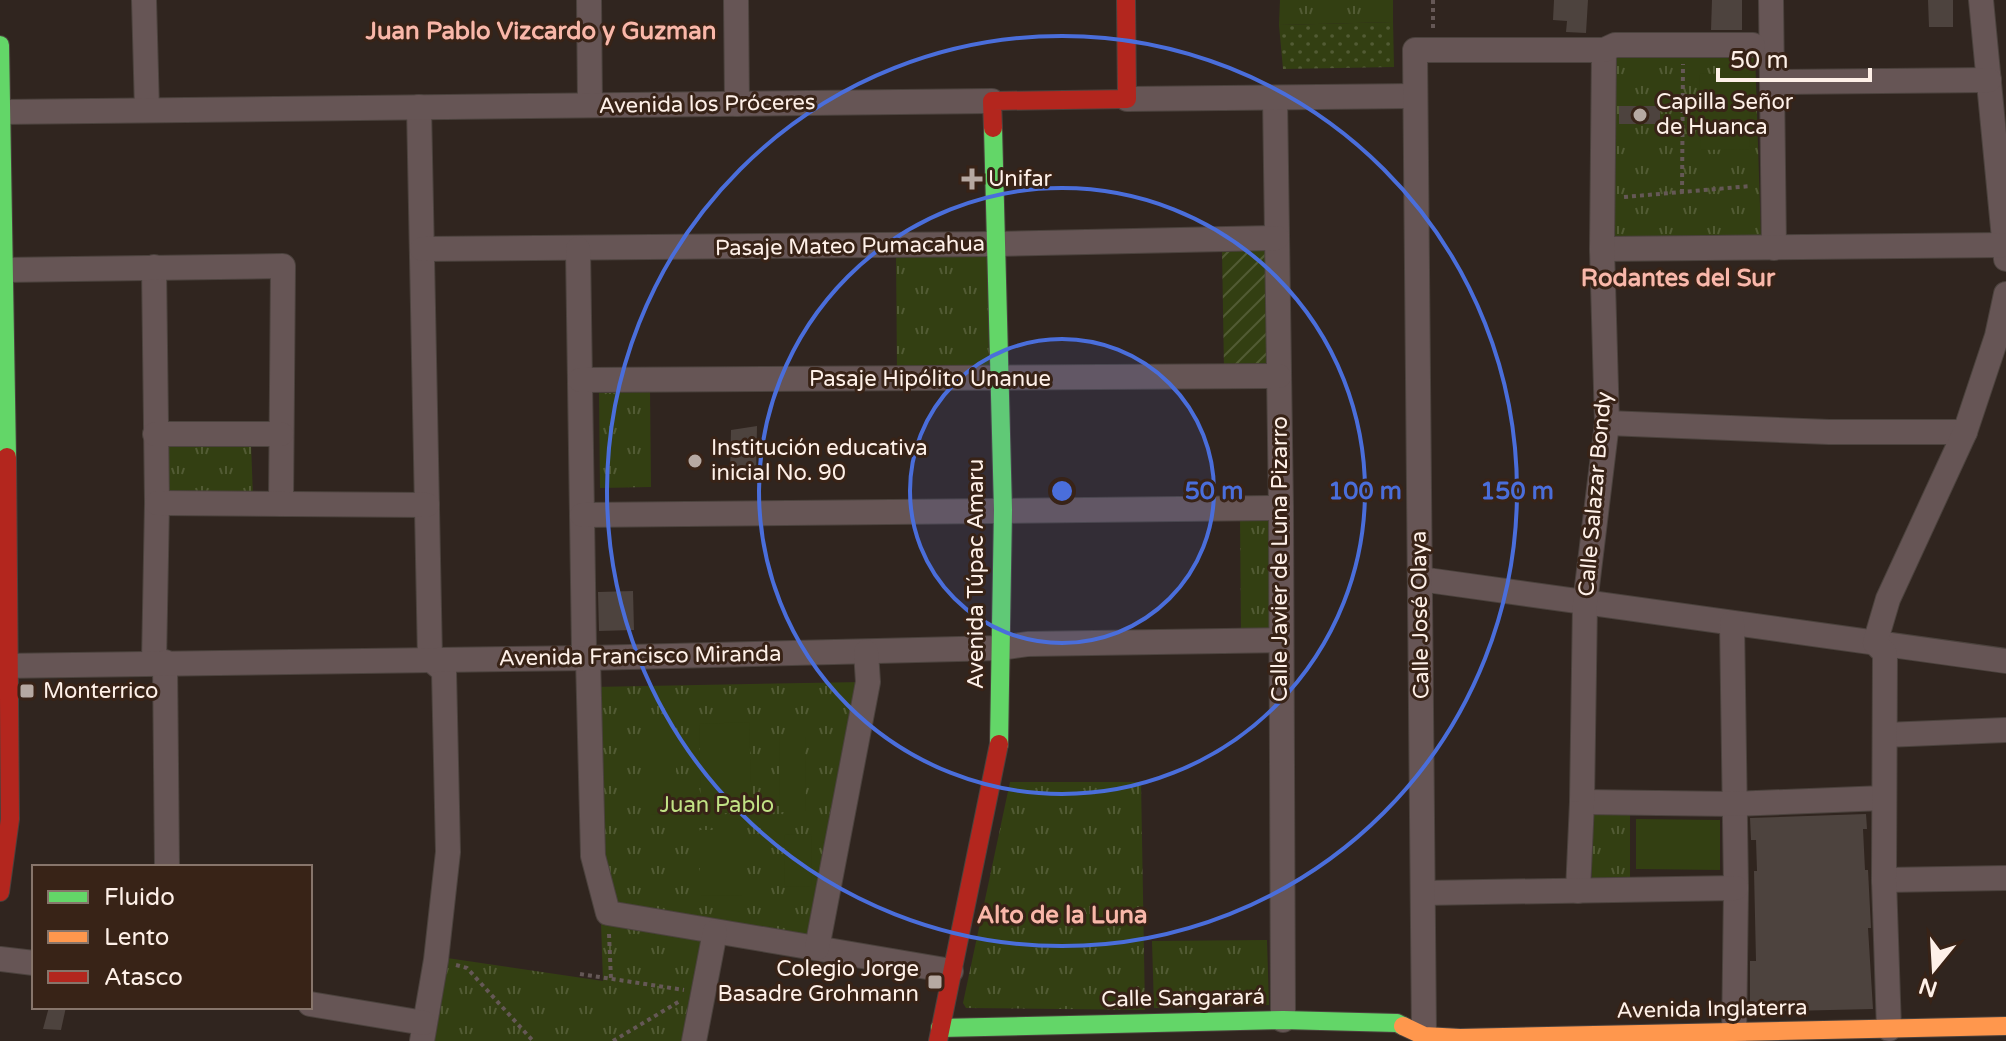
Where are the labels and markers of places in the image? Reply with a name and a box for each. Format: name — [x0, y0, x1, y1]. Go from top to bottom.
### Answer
place label: Capilla Señor de Huanca — [1656, 89, 1794, 140]
marker: Capilla Señor de Huanca — [1631, 106, 1649, 124]
place label: Unifar — [988, 166, 1053, 192]
marker: Unifar — [963, 170, 981, 188]
place label: Institución educativa inicial No. 90 — [711, 435, 928, 486]
marker: Institución educativa inicial No. 90 — [686, 452, 704, 470]
centre of rings — [1048, 477, 1076, 505]
place label: Monterrico — [43, 678, 159, 704]
marker: Monterrico — [18, 682, 36, 700]
place label: Colegio Jorge Basadre Grohmann — [717, 956, 919, 1007]
marker: Colegio Jorge Basadre Grohmann — [926, 973, 944, 991]

